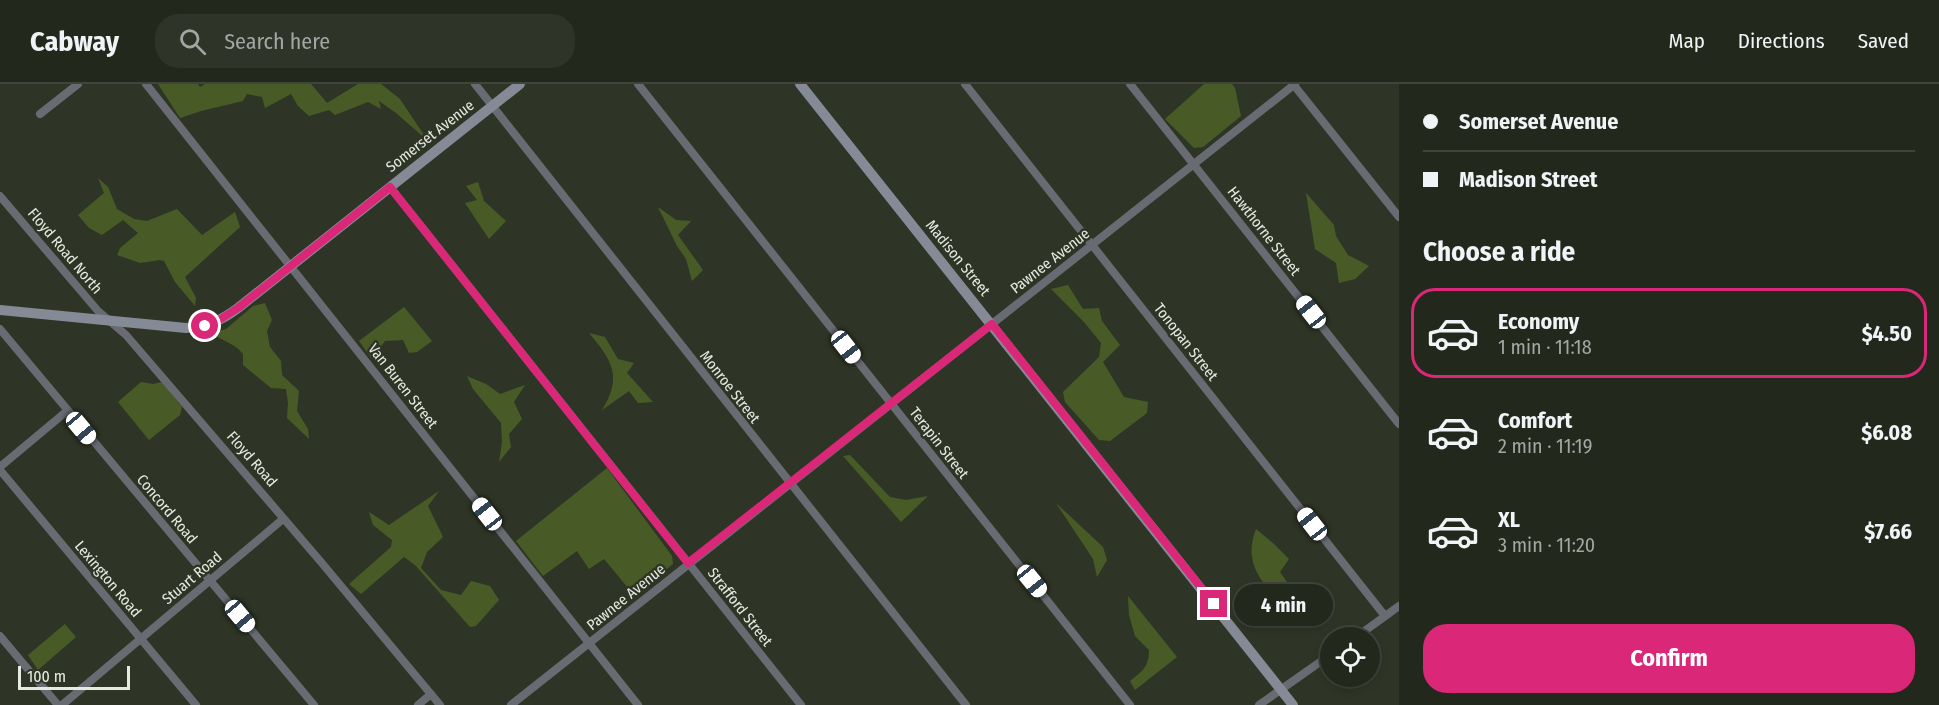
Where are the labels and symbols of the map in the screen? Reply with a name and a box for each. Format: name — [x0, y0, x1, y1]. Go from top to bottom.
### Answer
street label: Somerset Avenue — [382, 96, 478, 176]
street label: Hawthorne Street — [1224, 183, 1304, 279]
street label: Floyd Road North — [24, 205, 106, 297]
street label: Madison Street — [922, 216, 994, 300]
street label: Pawnee Avenue — [1007, 225, 1093, 297]
car — [1293, 292, 1329, 332]
street label: Tonopan Street — [1150, 300, 1222, 384]
route start — [191, 312, 218, 339]
car — [828, 327, 864, 367]
street label: Van Buren Street — [364, 340, 442, 432]
street label: Monroe Street — [696, 347, 764, 427]
street label: Terapin Street — [906, 404, 973, 482]
car — [63, 408, 99, 448]
street label: Floyd Road — [223, 428, 281, 490]
street label: Concord Road — [133, 471, 201, 547]
car — [469, 494, 505, 534]
car — [1294, 504, 1330, 544]
street label: Lexington Road — [71, 537, 145, 621]
street label: Stuart Road — [159, 548, 225, 608]
street label: Pawnee Avenue — [583, 560, 669, 634]
car — [1014, 561, 1050, 601]
street label: Strafford Street — [704, 564, 776, 650]
callout: 4 min — [1235, 583, 1334, 625]
route end — [1200, 590, 1227, 617]
car — [222, 596, 258, 636]
scale bar — [18, 663, 130, 690]

